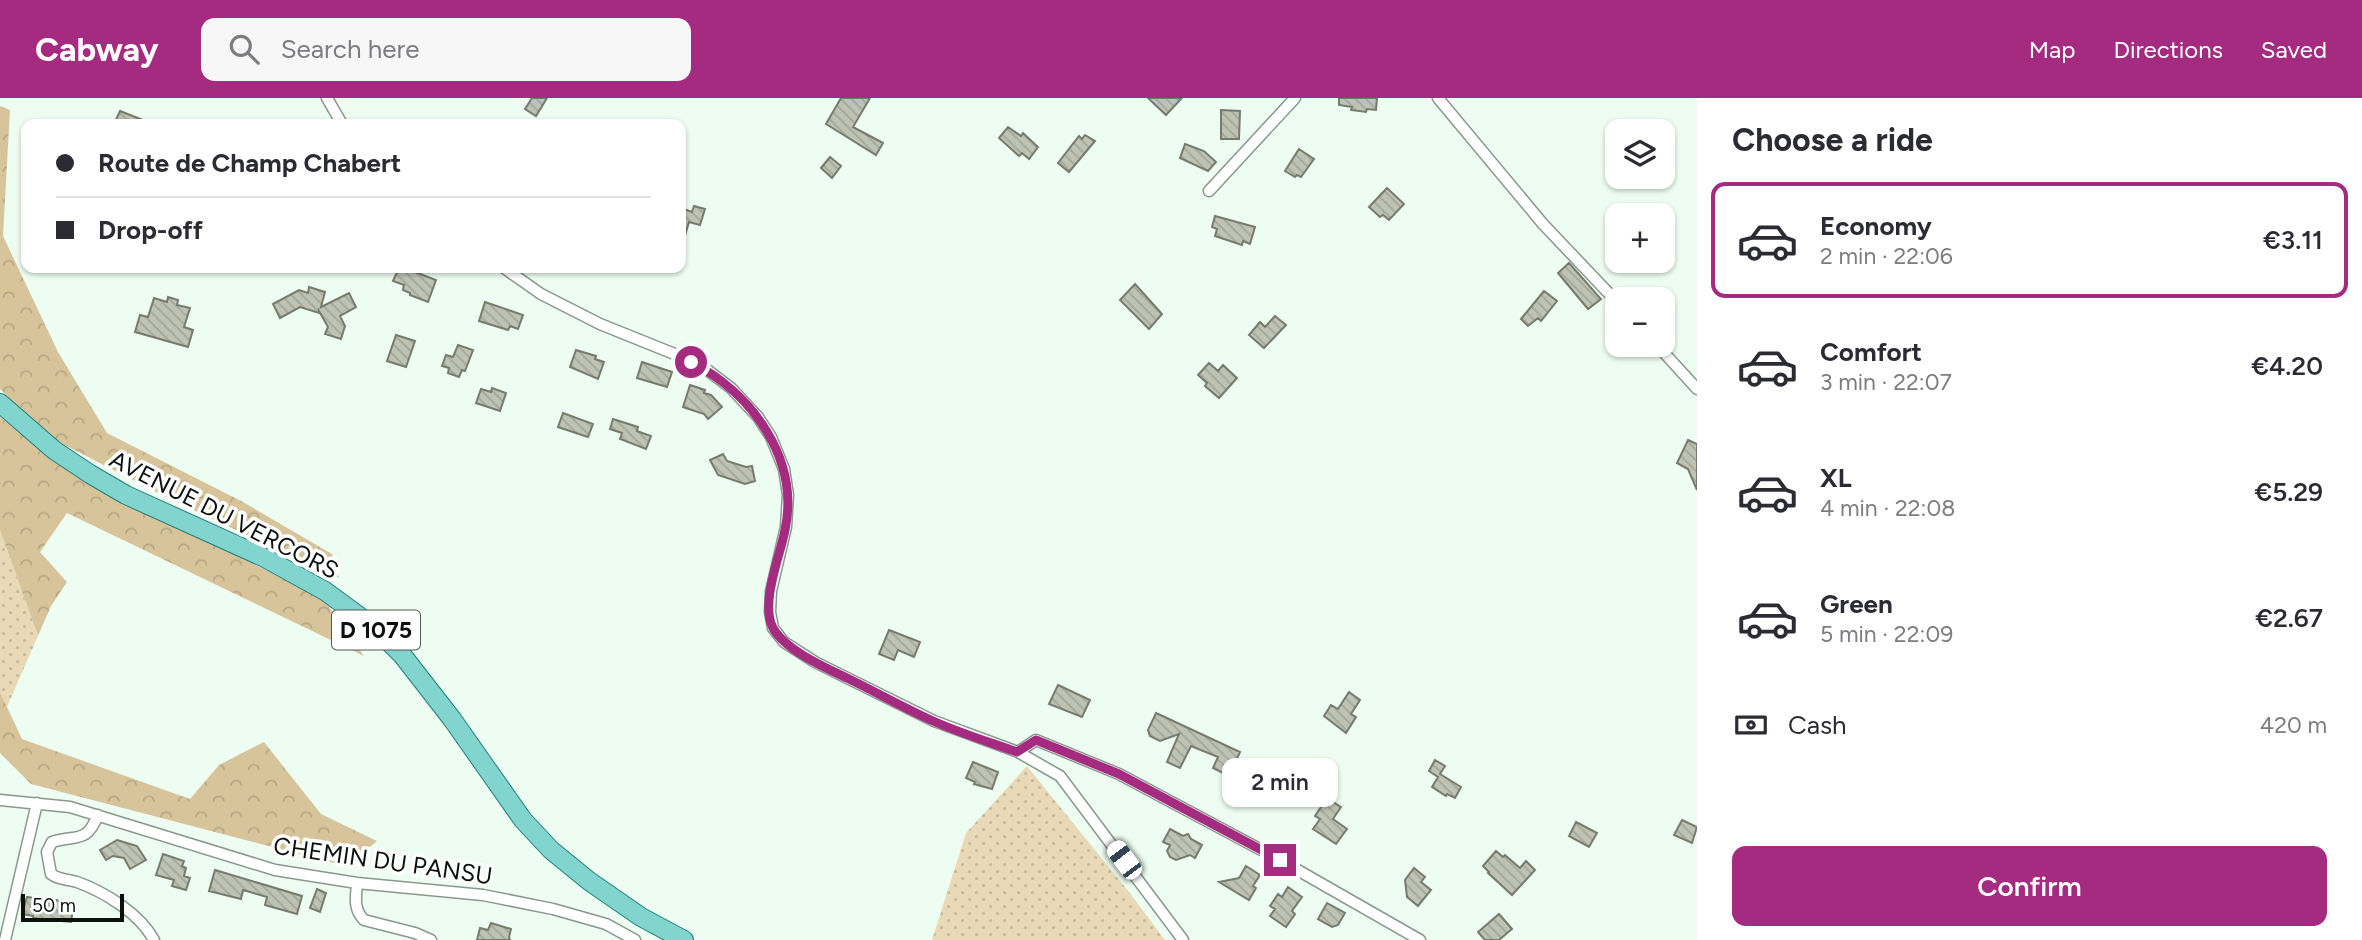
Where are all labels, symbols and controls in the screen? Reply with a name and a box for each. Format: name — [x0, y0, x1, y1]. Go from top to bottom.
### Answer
search box — [201, 18, 691, 81]
text: Cabway — [35, 30, 159, 69]
icon: search — [225, 30, 263, 68]
text: Search here — [281, 33, 420, 65]
text: Map — [2029, 35, 2075, 64]
text: Directions — [2113, 35, 2223, 64]
text: Saved — [2261, 35, 2327, 64]
map controls — [1605, 119, 1675, 357]
button: layers — [1605, 119, 1675, 189]
text: Choose a ride — [1732, 121, 1933, 159]
text: Route de Champ Chabert — [98, 147, 401, 179]
button: + — [1605, 203, 1675, 273]
icon: car — [1736, 209, 1799, 272]
text: Economy — [1820, 210, 1932, 242]
text: Drop-off — [98, 214, 203, 246]
text: €3.11 — [2263, 224, 2323, 256]
text: 2 min · 22:06 — [1820, 242, 1953, 270]
button: − — [1605, 287, 1675, 357]
icon: car — [1736, 335, 1799, 398]
text: Comfort — [1820, 336, 1922, 368]
route start — [675, 346, 707, 378]
text: €4.20 — [2251, 350, 2323, 382]
text: 3 min · 22:07 — [1820, 368, 1952, 396]
street label: AVENUE DU VERCORS — [105, 444, 343, 585]
icon: car — [1736, 461, 1799, 524]
text: XL — [1820, 462, 1852, 494]
text: €5.29 — [2254, 476, 2323, 508]
text: 4 min · 22:08 — [1820, 494, 1955, 522]
icon: car — [1736, 587, 1799, 650]
text: Green — [1820, 588, 1893, 620]
text: €2.67 — [2255, 602, 2323, 634]
road number: D 1075 — [332, 610, 420, 650]
text: 5 min · 22:09 — [1820, 620, 1953, 648]
icon: cash — [1732, 706, 1770, 744]
text: Cash — [1788, 709, 1847, 741]
text: 420 m — [2260, 711, 2327, 739]
callout: 2 min — [1222, 758, 1338, 808]
text: 2 min — [1251, 768, 1309, 796]
street label: CHEMIN DU PANSU — [272, 831, 494, 890]
car — [1103, 837, 1146, 883]
route end — [1264, 844, 1296, 876]
button: Confirm — [1732, 846, 2327, 926]
scale bar — [21, 891, 124, 923]
text: 50 m — [32, 894, 76, 917]

